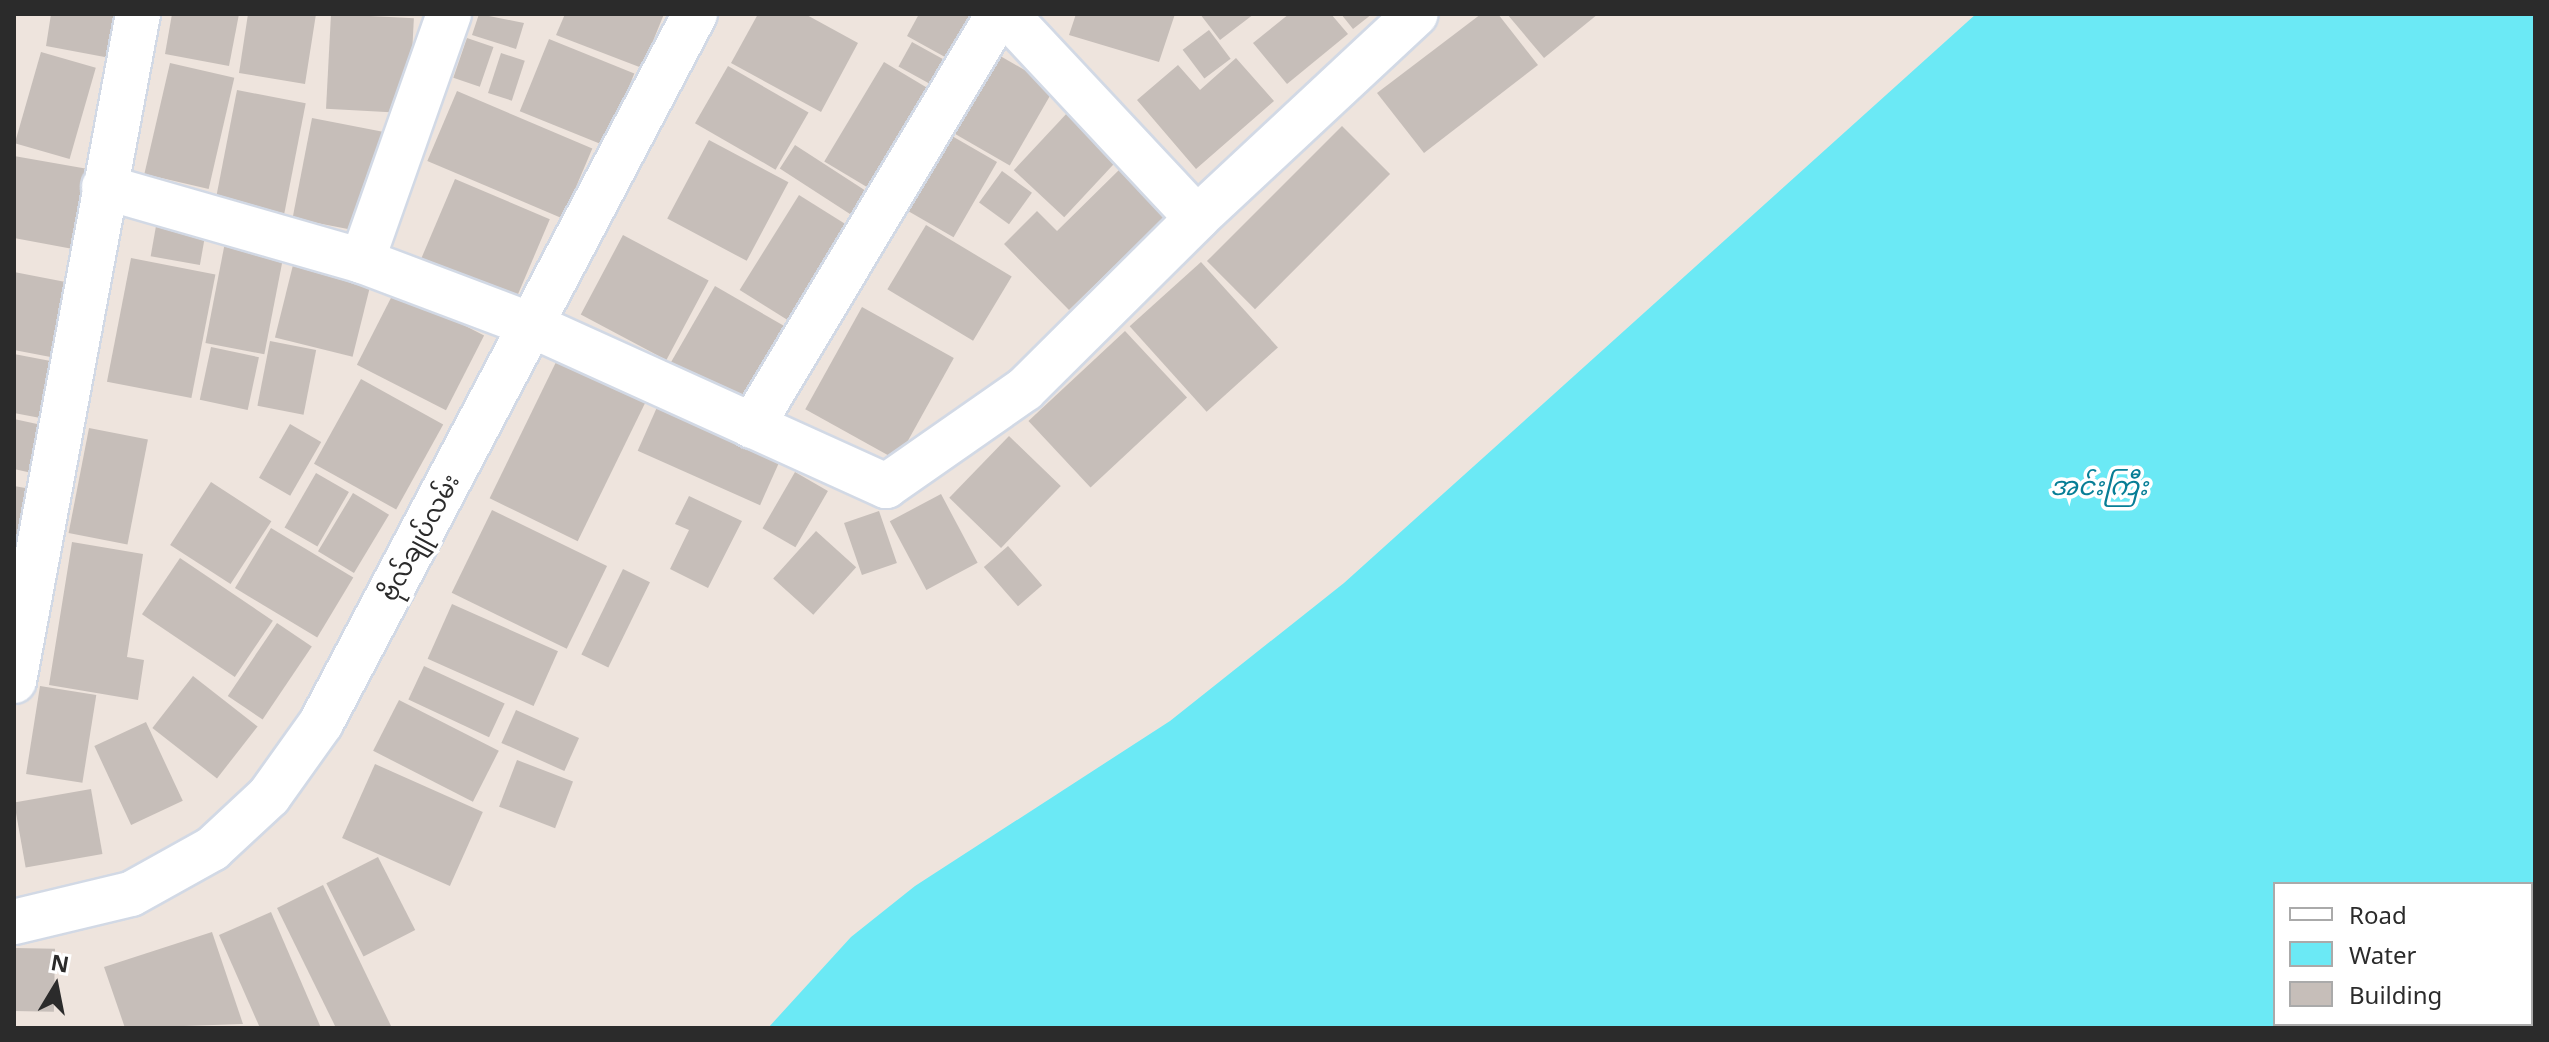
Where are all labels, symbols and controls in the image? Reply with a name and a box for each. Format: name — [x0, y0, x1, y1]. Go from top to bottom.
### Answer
street label: ဗိုလ်‌ချုပ်‌လမ်း — [373, 469, 465, 605]
water label: အင်းကြီး — [2050, 470, 2148, 502]
legend — [2273, 882, 2533, 1026]
text: Road — [2349, 898, 2407, 931]
text: Water — [2349, 938, 2416, 971]
north arrow — [16, 946, 96, 1026]
text: N — [49, 946, 72, 979]
text: Building — [2349, 978, 2442, 1011]

